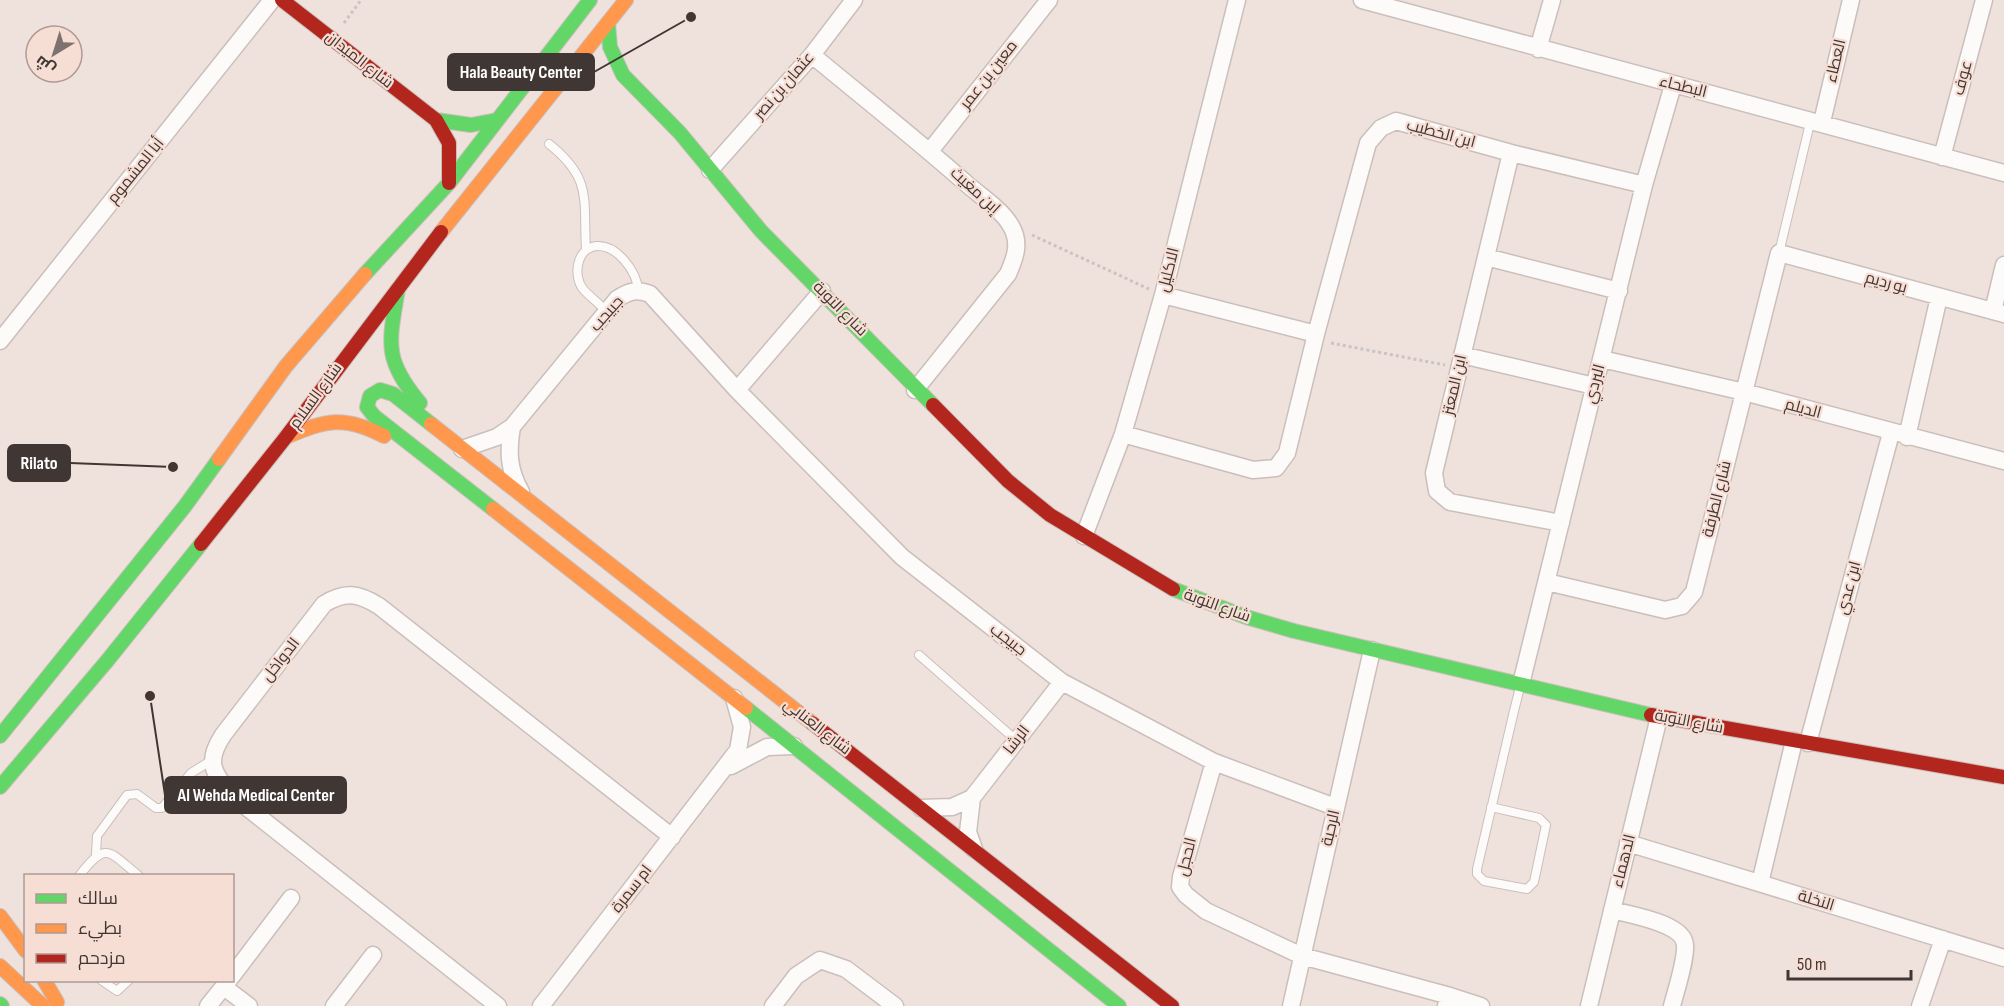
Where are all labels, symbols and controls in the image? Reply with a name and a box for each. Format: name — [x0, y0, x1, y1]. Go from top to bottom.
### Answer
north arrow — [24, 24, 84, 84]
street label: شارع الميدان — [321, 27, 397, 93]
street label: معين بن عمر — [956, 37, 1022, 114]
street label: العطاء — [1822, 37, 1850, 85]
street label: عثمان بن نصر — [749, 48, 818, 124]
text: ش — [32, 51, 60, 78]
callout: Hala Beauty Center — [448, 54, 594, 90]
street label: عوف — [1949, 59, 1977, 97]
text: Hala Beauty Center — [460, 62, 583, 83]
street label: البطحاء — [1657, 72, 1709, 102]
street label: ابن الخطيب — [1405, 116, 1477, 152]
street label: أبا المشموم — [103, 134, 169, 208]
street label: إبن مغيث — [946, 164, 1004, 218]
street label: الاكليل — [1154, 246, 1184, 294]
street label: بو رديم — [1863, 268, 1909, 299]
street label: شارع التوبة — [808, 278, 871, 341]
street label: جبيجب — [586, 292, 628, 336]
street label: ابن المعتز — [1439, 353, 1471, 418]
street label: شارع السلام — [286, 359, 347, 433]
street label: البردي — [1581, 362, 1612, 407]
street label: الديلم — [1782, 395, 1823, 424]
callout: Rilato — [8, 445, 70, 481]
text: Rilato — [20, 453, 58, 474]
street label: شارع الطرفة — [1698, 459, 1737, 539]
street label: ابن عدي — [1833, 559, 1868, 618]
street label: شارع التوبة — [1181, 585, 1253, 628]
street label: جبيجب — [986, 620, 1030, 660]
street label: الدواخل — [258, 634, 304, 686]
street label: شارع العنابي — [778, 695, 854, 762]
street label: شارع التوبة — [1653, 706, 1725, 739]
street label: الرشا — [1000, 722, 1034, 758]
callout: Al Wehda Medical Center — [165, 777, 346, 813]
text: Al Wehda Medical Center — [177, 785, 335, 806]
street label: الرحبة — [1318, 808, 1344, 848]
street label: الدهماء — [1608, 832, 1640, 890]
street label: الحجل — [1173, 836, 1201, 878]
street label: ام سمرة — [608, 861, 657, 917]
legend — [24, 874, 234, 982]
street label: النخلة — [1795, 886, 1837, 916]
text: سالك — [78, 888, 118, 909]
text: بطيء — [78, 918, 122, 942]
scale bar — [1788, 943, 1911, 981]
text: مزدحم — [78, 948, 126, 970]
text: 50 m — [1797, 954, 1827, 975]

